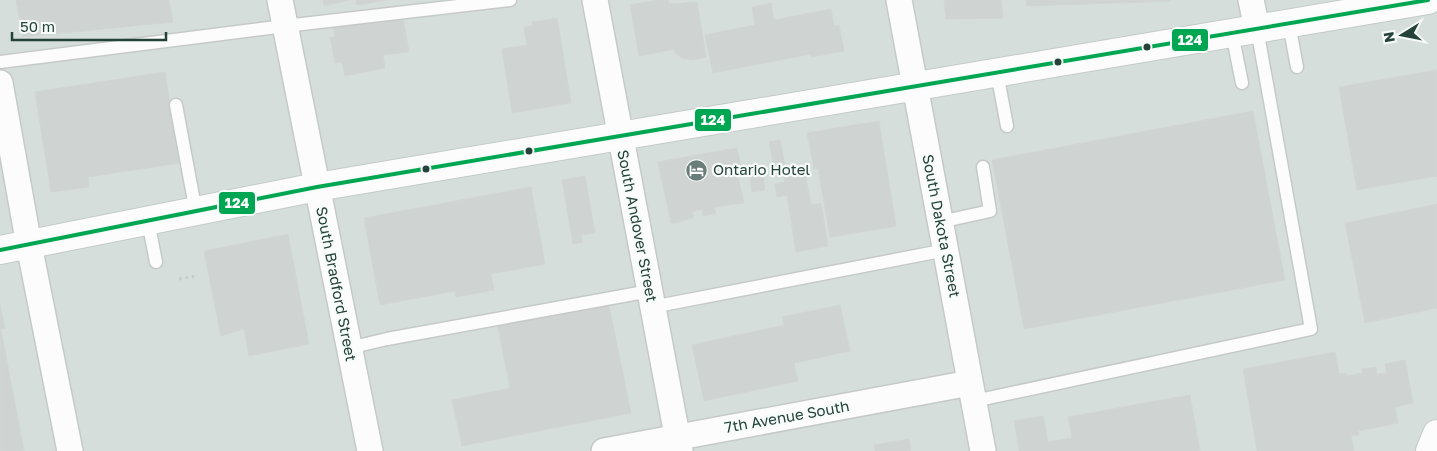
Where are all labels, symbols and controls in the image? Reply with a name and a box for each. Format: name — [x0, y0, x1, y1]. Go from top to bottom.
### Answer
scale bar — [12, 10, 166, 42]
north arrow — [1377, 10, 1427, 60]
text: 50 m — [20, 17, 55, 35]
line badge: 124 — [1171, 28, 1209, 52]
text: 124 — [1178, 31, 1203, 48]
text: N — [1379, 31, 1398, 44]
unlabelled marker — [1142, 42, 1152, 52]
unlabelled marker — [1053, 57, 1063, 67]
line badge: 124 — [694, 108, 732, 132]
text: 124 — [701, 111, 725, 128]
unlabelled marker — [524, 146, 534, 156]
street label: South Andover Street — [614, 148, 662, 303]
street label: South Dakota Street — [919, 153, 965, 299]
hotel icon: Ontario Hotel — [685, 158, 709, 182]
place label: Ontario Hotel — [713, 160, 810, 178]
unlabelled marker — [421, 164, 431, 174]
line badge: 124 — [218, 191, 256, 215]
text: 124 — [225, 194, 249, 211]
street label: South Bradford Street — [313, 205, 361, 363]
street label: 7th Avenue South — [723, 396, 851, 436]

